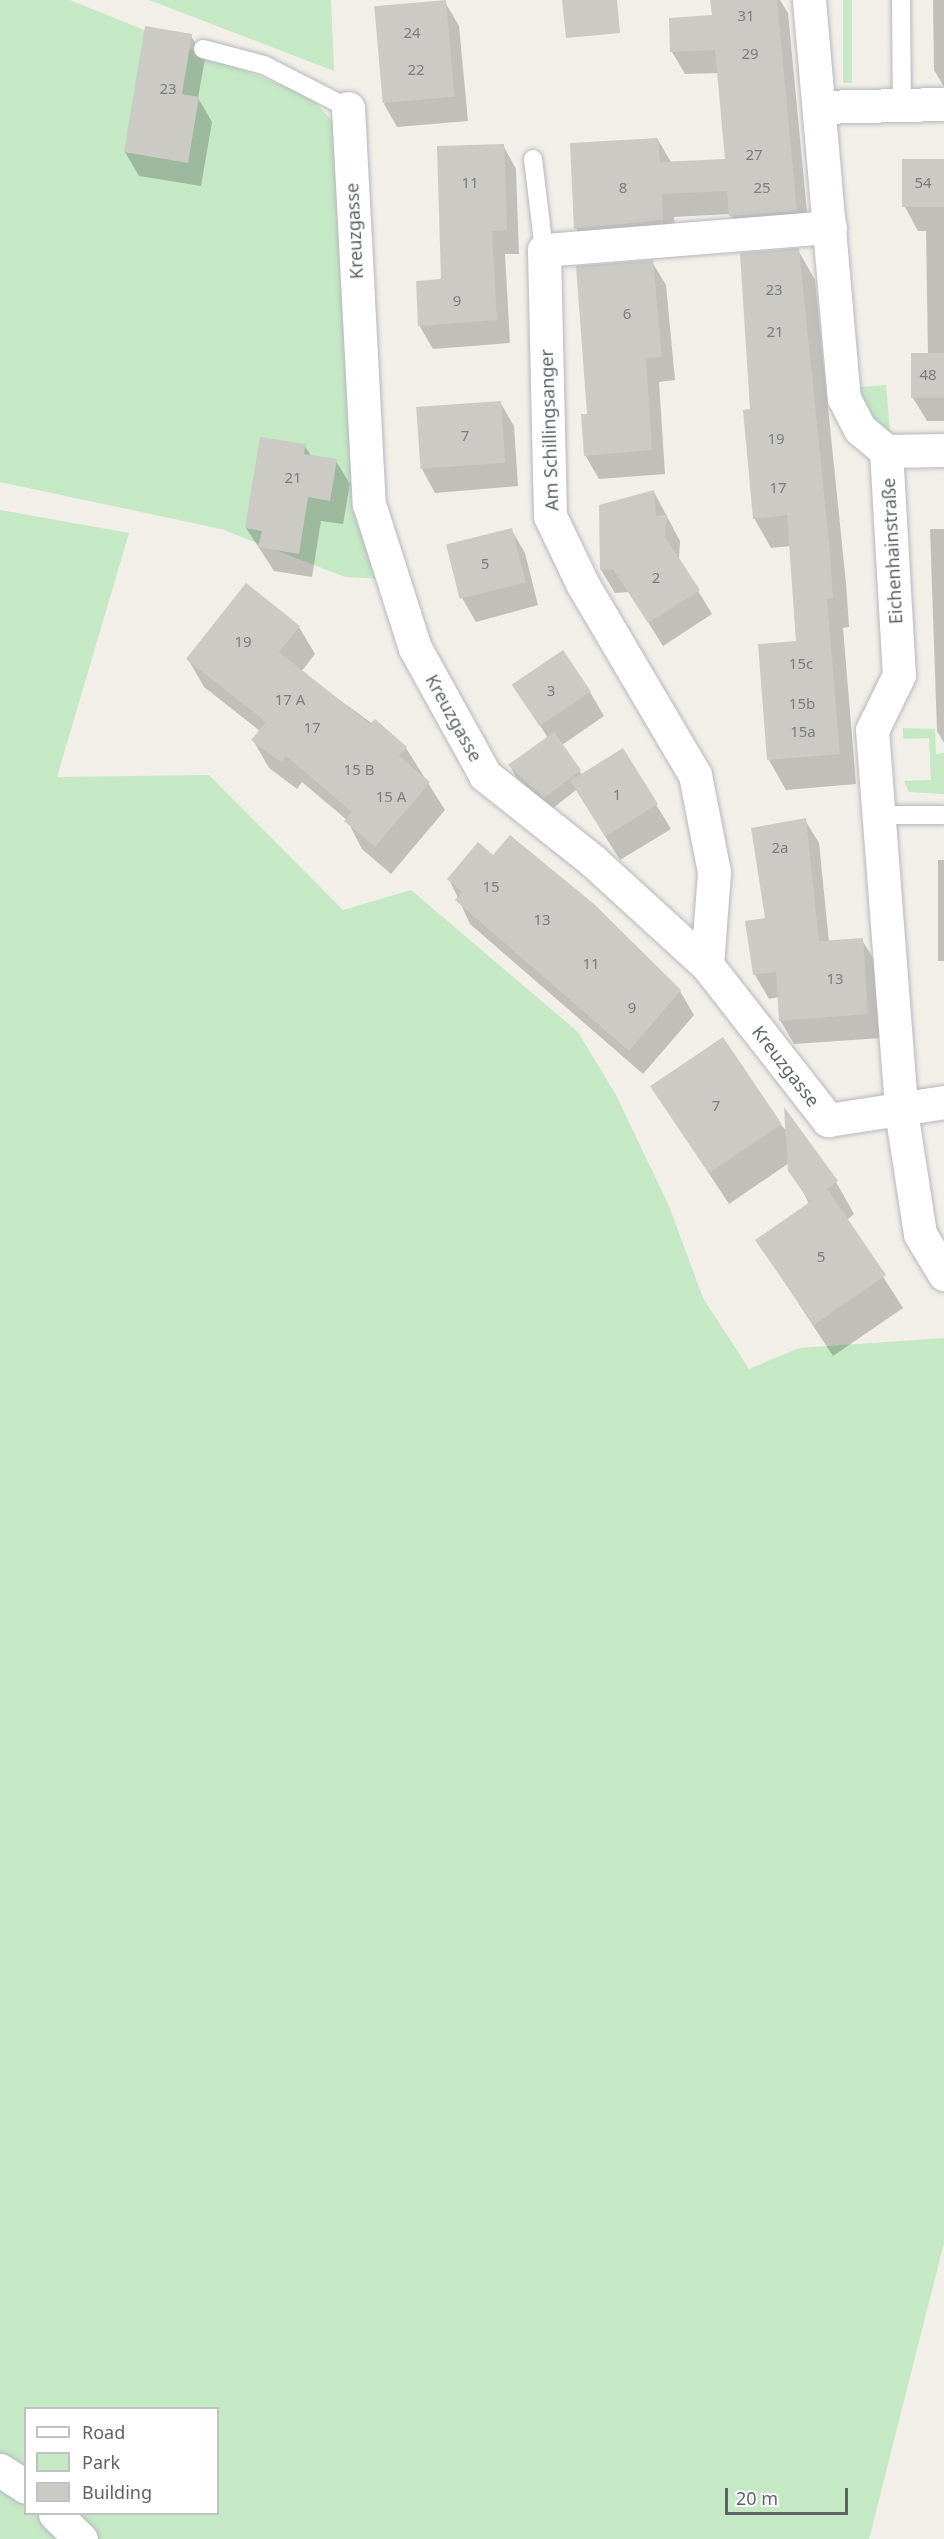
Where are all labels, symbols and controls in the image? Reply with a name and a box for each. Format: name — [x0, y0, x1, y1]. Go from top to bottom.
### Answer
house number: 31 — [737, 7, 755, 25]
house number: 24 — [403, 24, 421, 42]
house number: 29 — [741, 45, 759, 63]
house number: 22 — [407, 61, 425, 79]
house number: 23 — [159, 80, 177, 98]
house number: 27 — [745, 146, 763, 164]
house number: 11 — [461, 174, 479, 192]
house number: 54 — [914, 174, 932, 192]
house number: 8 — [619, 179, 627, 197]
house number: 25 — [753, 179, 771, 197]
street label: Kreuzgasse — [341, 182, 367, 280]
house number: 23 — [765, 281, 783, 299]
house number: 9 — [453, 292, 461, 310]
house number: 6 — [623, 305, 631, 323]
house number: 21 — [766, 323, 784, 341]
street label: Am Schillingsanger — [535, 349, 563, 511]
house number: 48 — [919, 366, 937, 384]
house number: 7 — [461, 427, 469, 445]
house number: 19 — [767, 430, 785, 448]
house number: 21 — [284, 469, 302, 487]
street label: Eichenhainstraße — [877, 477, 907, 625]
house number: 17 — [769, 479, 787, 497]
house number: 5 — [481, 555, 489, 573]
house number: 2 — [652, 569, 660, 587]
house number: 19 — [234, 633, 252, 651]
house number: 15c — [789, 655, 813, 673]
street label: Kreuzgasse — [421, 671, 487, 765]
house number: 3 — [547, 682, 555, 700]
house number: 17 A — [275, 691, 305, 709]
house number: 15b — [789, 695, 815, 713]
house number: 17 — [303, 719, 321, 737]
house number: 15a — [790, 723, 816, 741]
house number: 15 B — [344, 761, 374, 779]
house number: 1 — [613, 786, 621, 804]
house number: 15 A — [376, 788, 406, 806]
house number: 2a — [772, 839, 788, 857]
house number: 15 — [482, 878, 500, 896]
house number: 13 — [533, 911, 551, 929]
house number: 11 — [582, 955, 600, 973]
house number: 13 — [826, 970, 844, 988]
house number: 9 — [628, 999, 636, 1017]
street label: Kreuzgasse — [748, 1021, 824, 1111]
house number: 7 — [712, 1097, 720, 1115]
house number: 5 — [817, 1248, 825, 1266]
legend — [24, 2407, 219, 2515]
text: Road — [82, 2420, 125, 2444]
text: Park — [82, 2450, 120, 2474]
scale bar — [728, 2476, 851, 2514]
text: Building — [82, 2480, 152, 2504]
text: 20 m — [736, 2486, 778, 2510]

